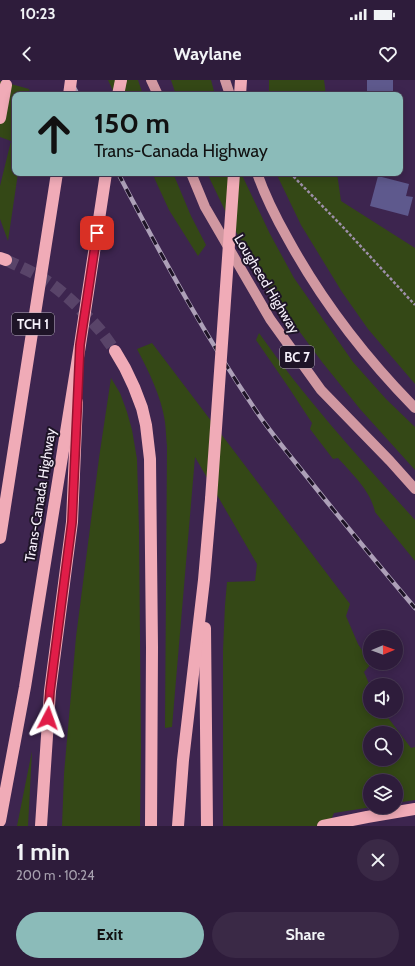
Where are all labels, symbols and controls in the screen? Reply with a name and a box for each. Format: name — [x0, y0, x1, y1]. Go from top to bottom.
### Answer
text: 10:23 — [20, 5, 55, 23]
icon: back — [16, 43, 38, 65]
text: Waylane — [174, 43, 241, 65]
icon: heart — [377, 43, 399, 65]
text: 150 m — [94, 106, 170, 140]
icon: ahead — [28, 108, 80, 160]
text: Trans-Canada Highway — [94, 140, 268, 162]
pin — [80, 216, 114, 250]
icon: arrive — [86, 222, 108, 244]
street label: Lougheed Highway — [230, 231, 304, 337]
road number: TCH 1 — [12, 313, 54, 335]
road number: BC 7 — [280, 346, 314, 368]
street label: Trans-Canada Highway — [21, 427, 59, 563]
north arrow — [363, 630, 403, 670]
map controls — [363, 630, 403, 814]
button: sound — [363, 678, 403, 718]
position arrow — [27, 697, 69, 739]
button: search — [363, 726, 403, 766]
button: layers — [363, 774, 403, 814]
text: 1 min — [16, 837, 70, 866]
button: close — [357, 839, 399, 881]
text: 200 m · 10:24 — [16, 867, 95, 883]
button: Exit — [16, 912, 204, 958]
button: Share — [212, 912, 399, 958]

